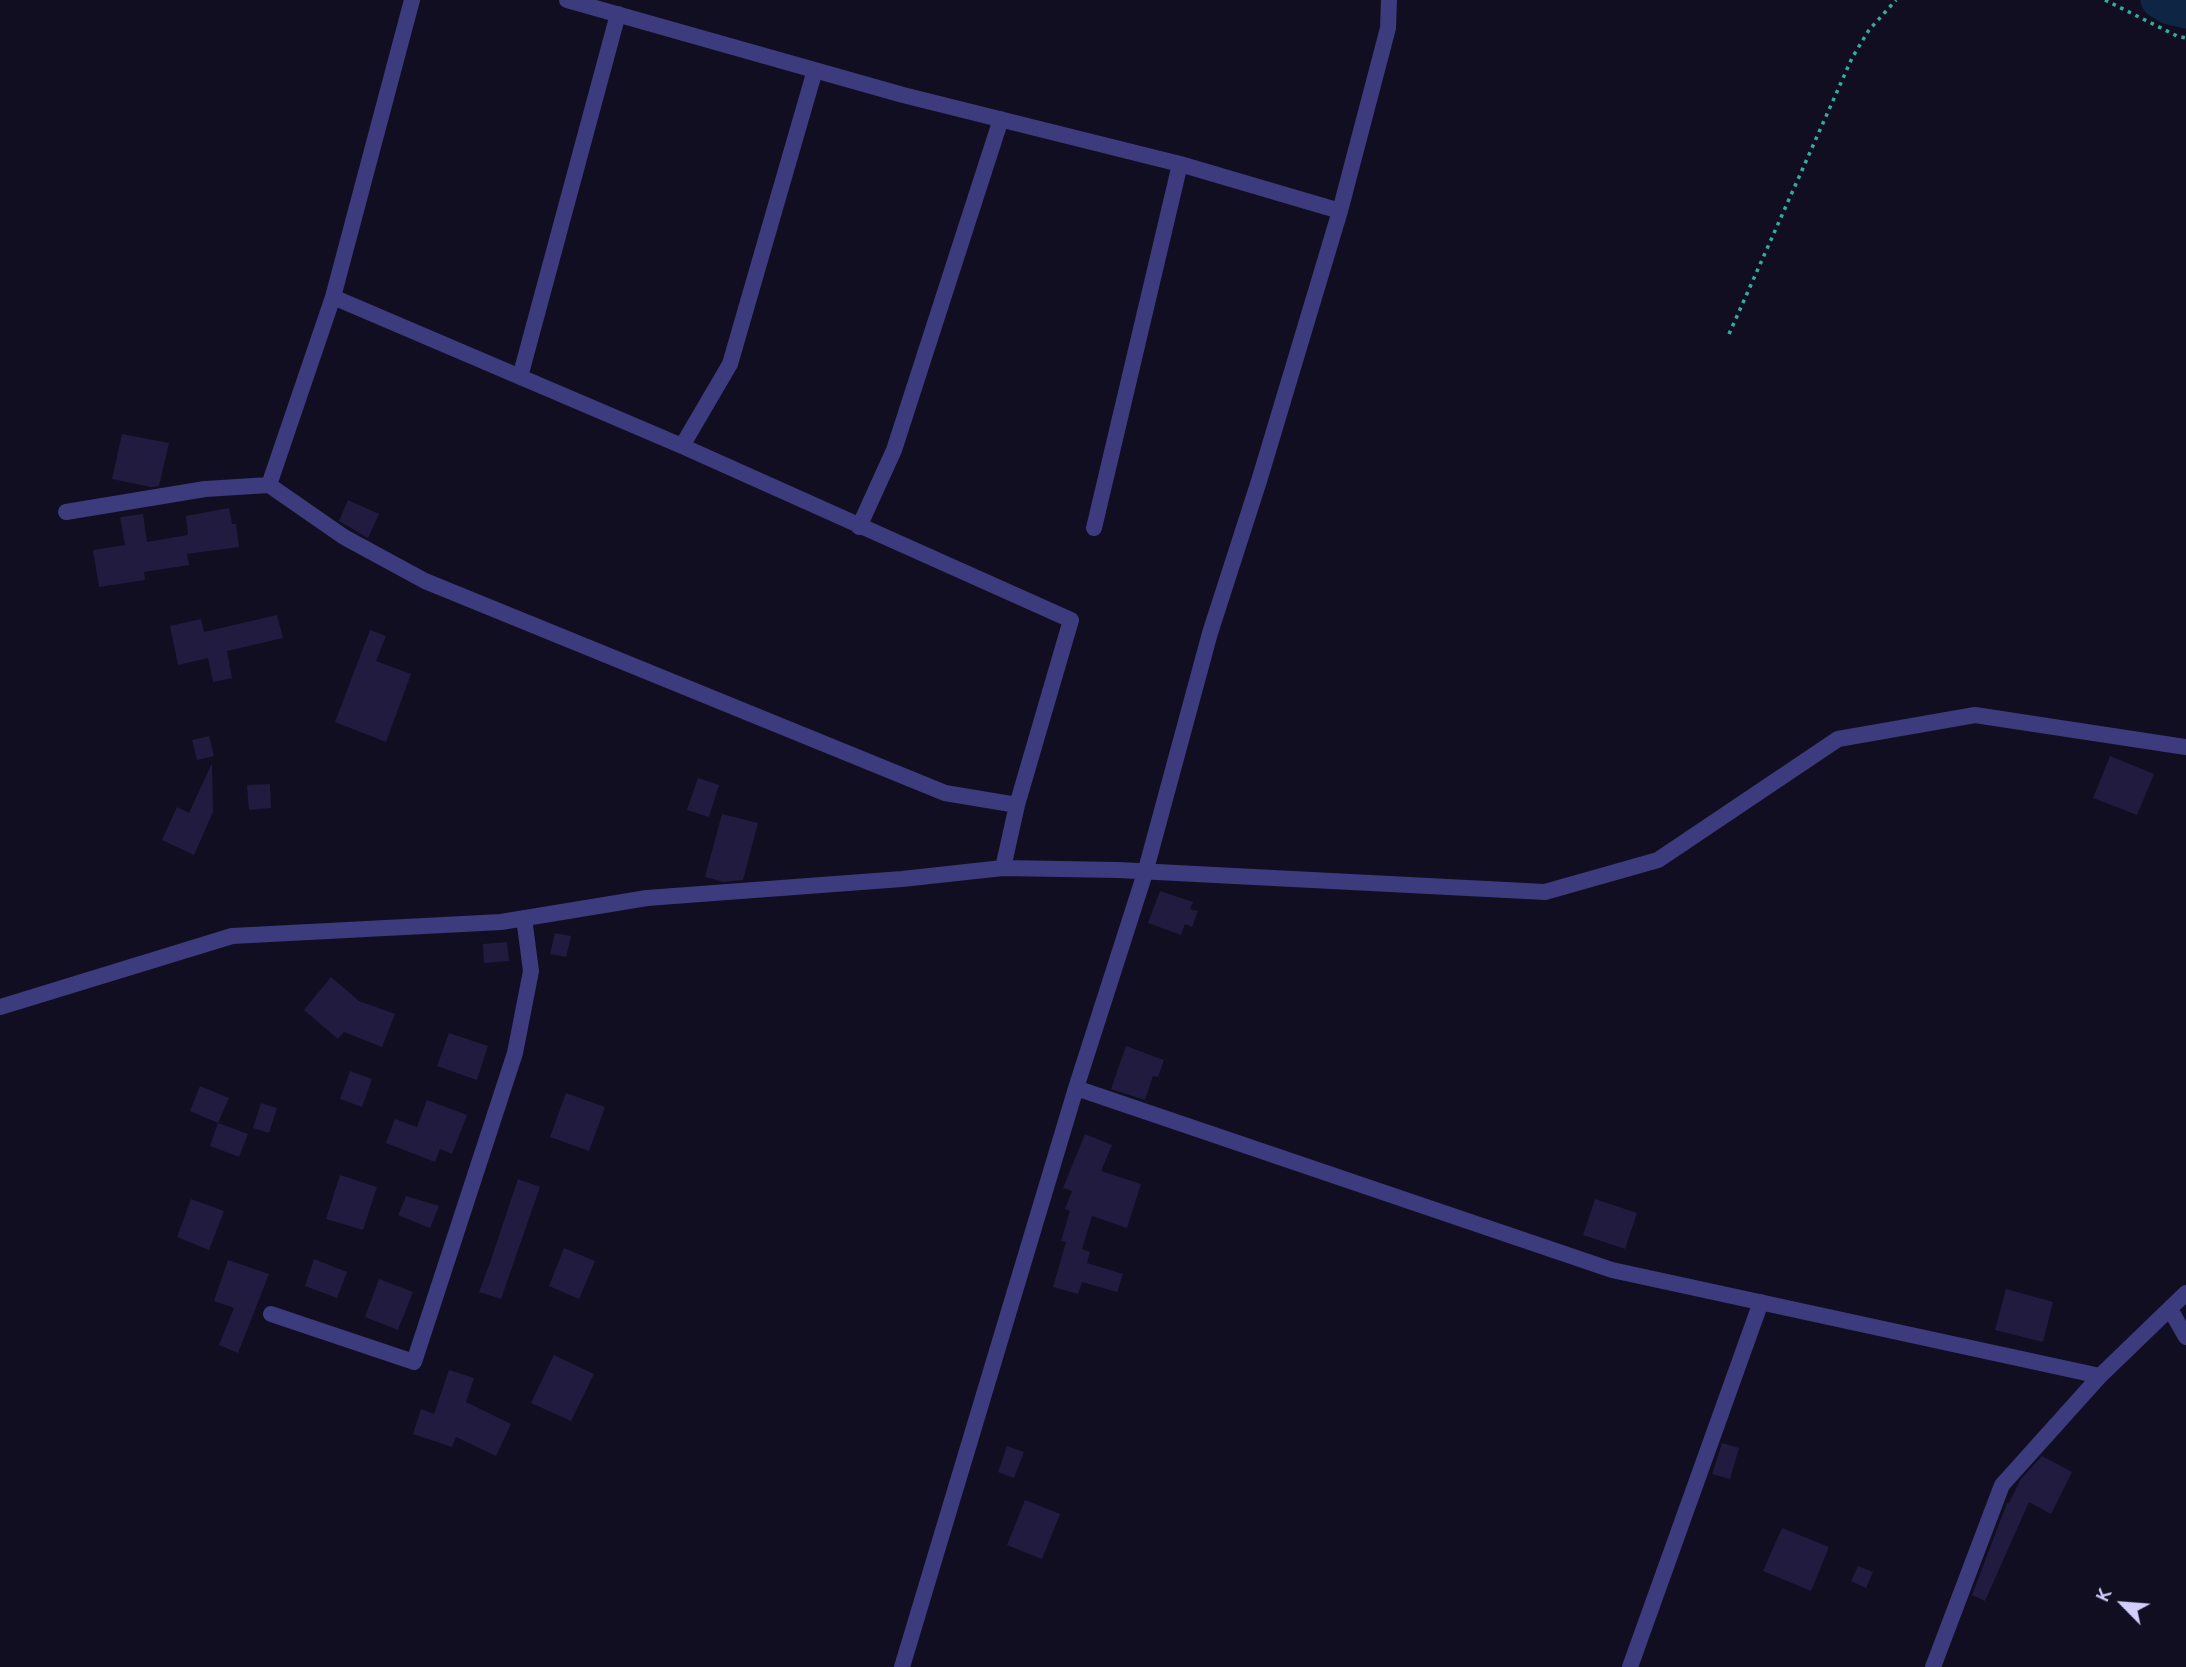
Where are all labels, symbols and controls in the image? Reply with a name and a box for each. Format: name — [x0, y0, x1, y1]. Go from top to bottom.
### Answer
north arrow — [2088, 1569, 2158, 1639]
text: K — [2091, 1585, 2117, 1605]

